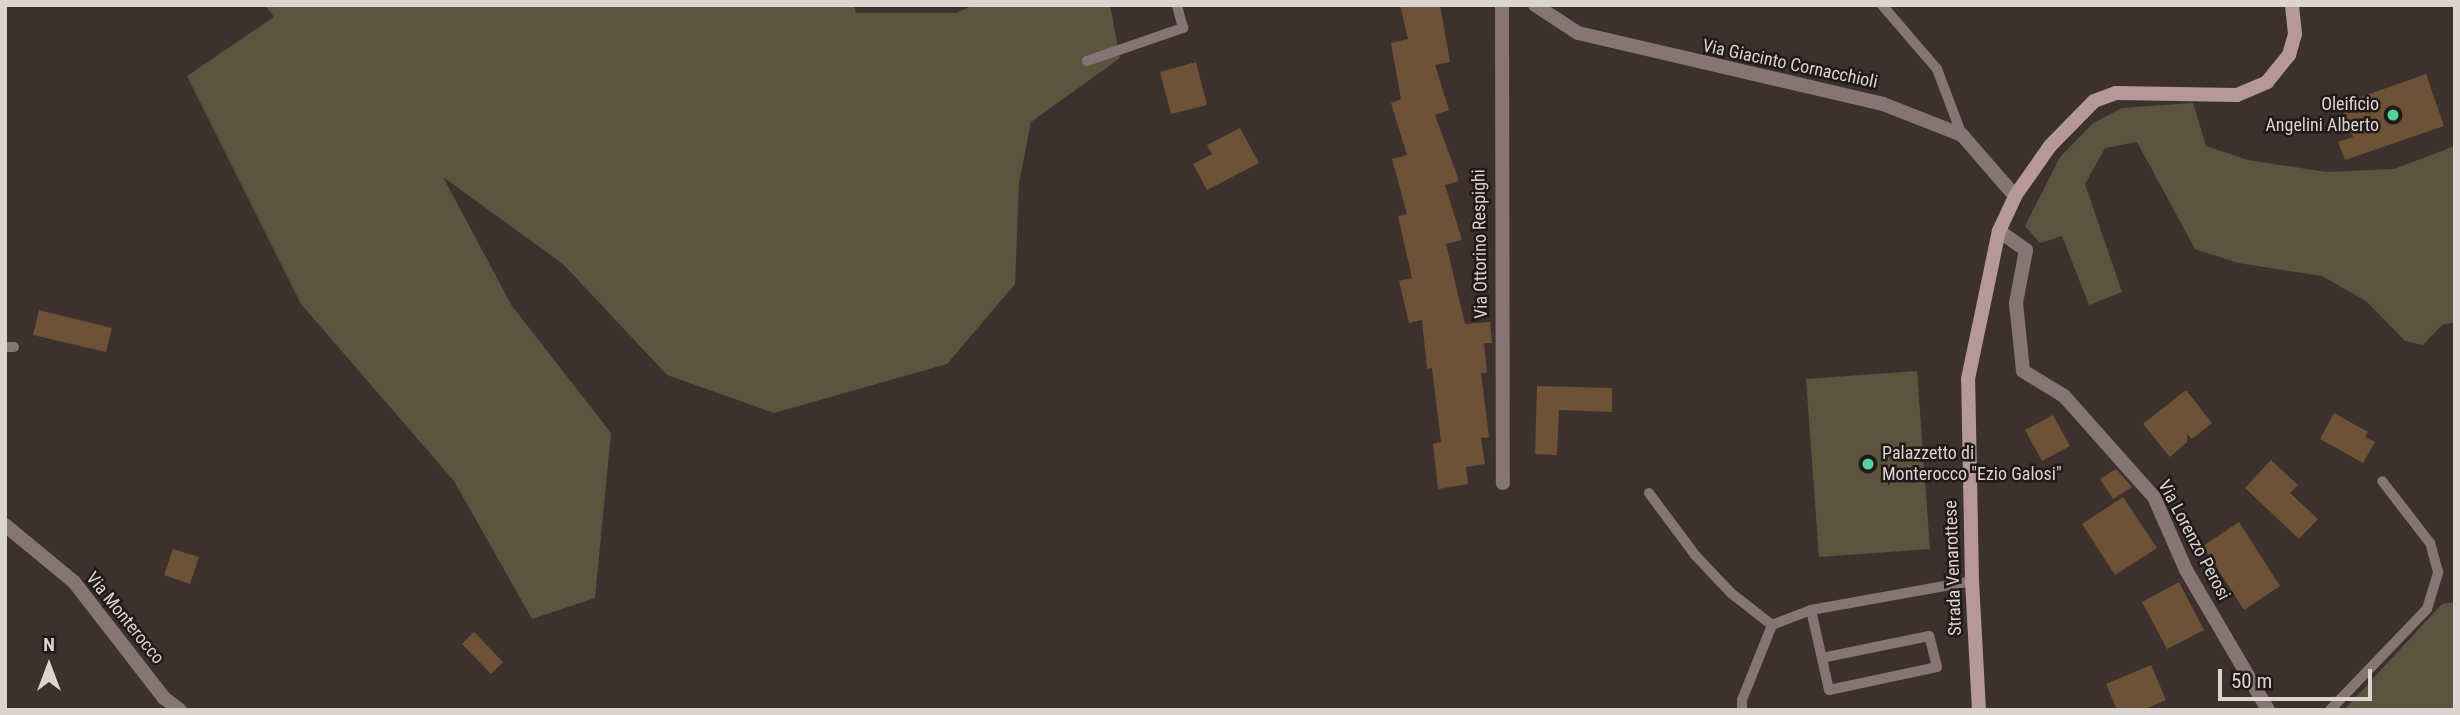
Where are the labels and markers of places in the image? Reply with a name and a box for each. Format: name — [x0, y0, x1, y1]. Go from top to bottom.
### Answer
place label: Oleificio Angelini Alberto — [2265, 94, 2379, 136]
marker: Oleificio Angelini Alberto — [2385, 107, 2401, 123]
place label: Palazzetto di Monterocco "Ezio Galosi" — [1882, 443, 2062, 486]
marker: Palazzetto di Monterocco "Ezio Galosi" — [1860, 456, 1876, 472]

